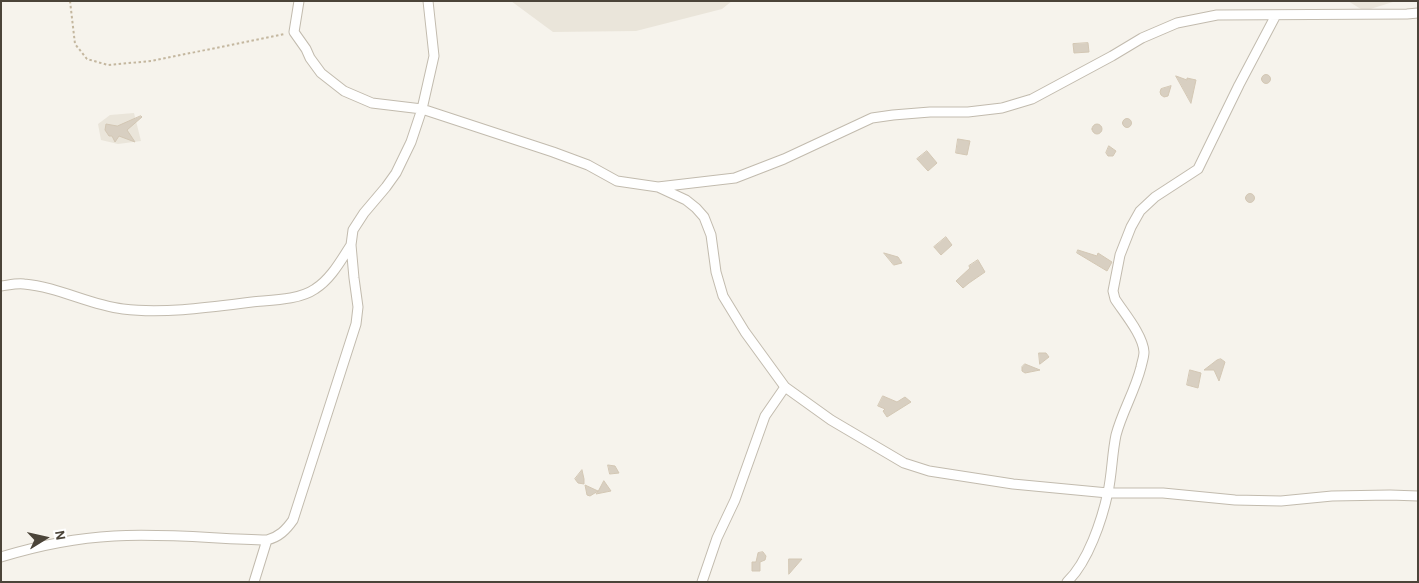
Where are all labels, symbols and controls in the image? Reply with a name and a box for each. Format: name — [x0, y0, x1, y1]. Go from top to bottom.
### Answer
north arrow — [20, 513, 70, 563]
text: N — [52, 529, 68, 541]

